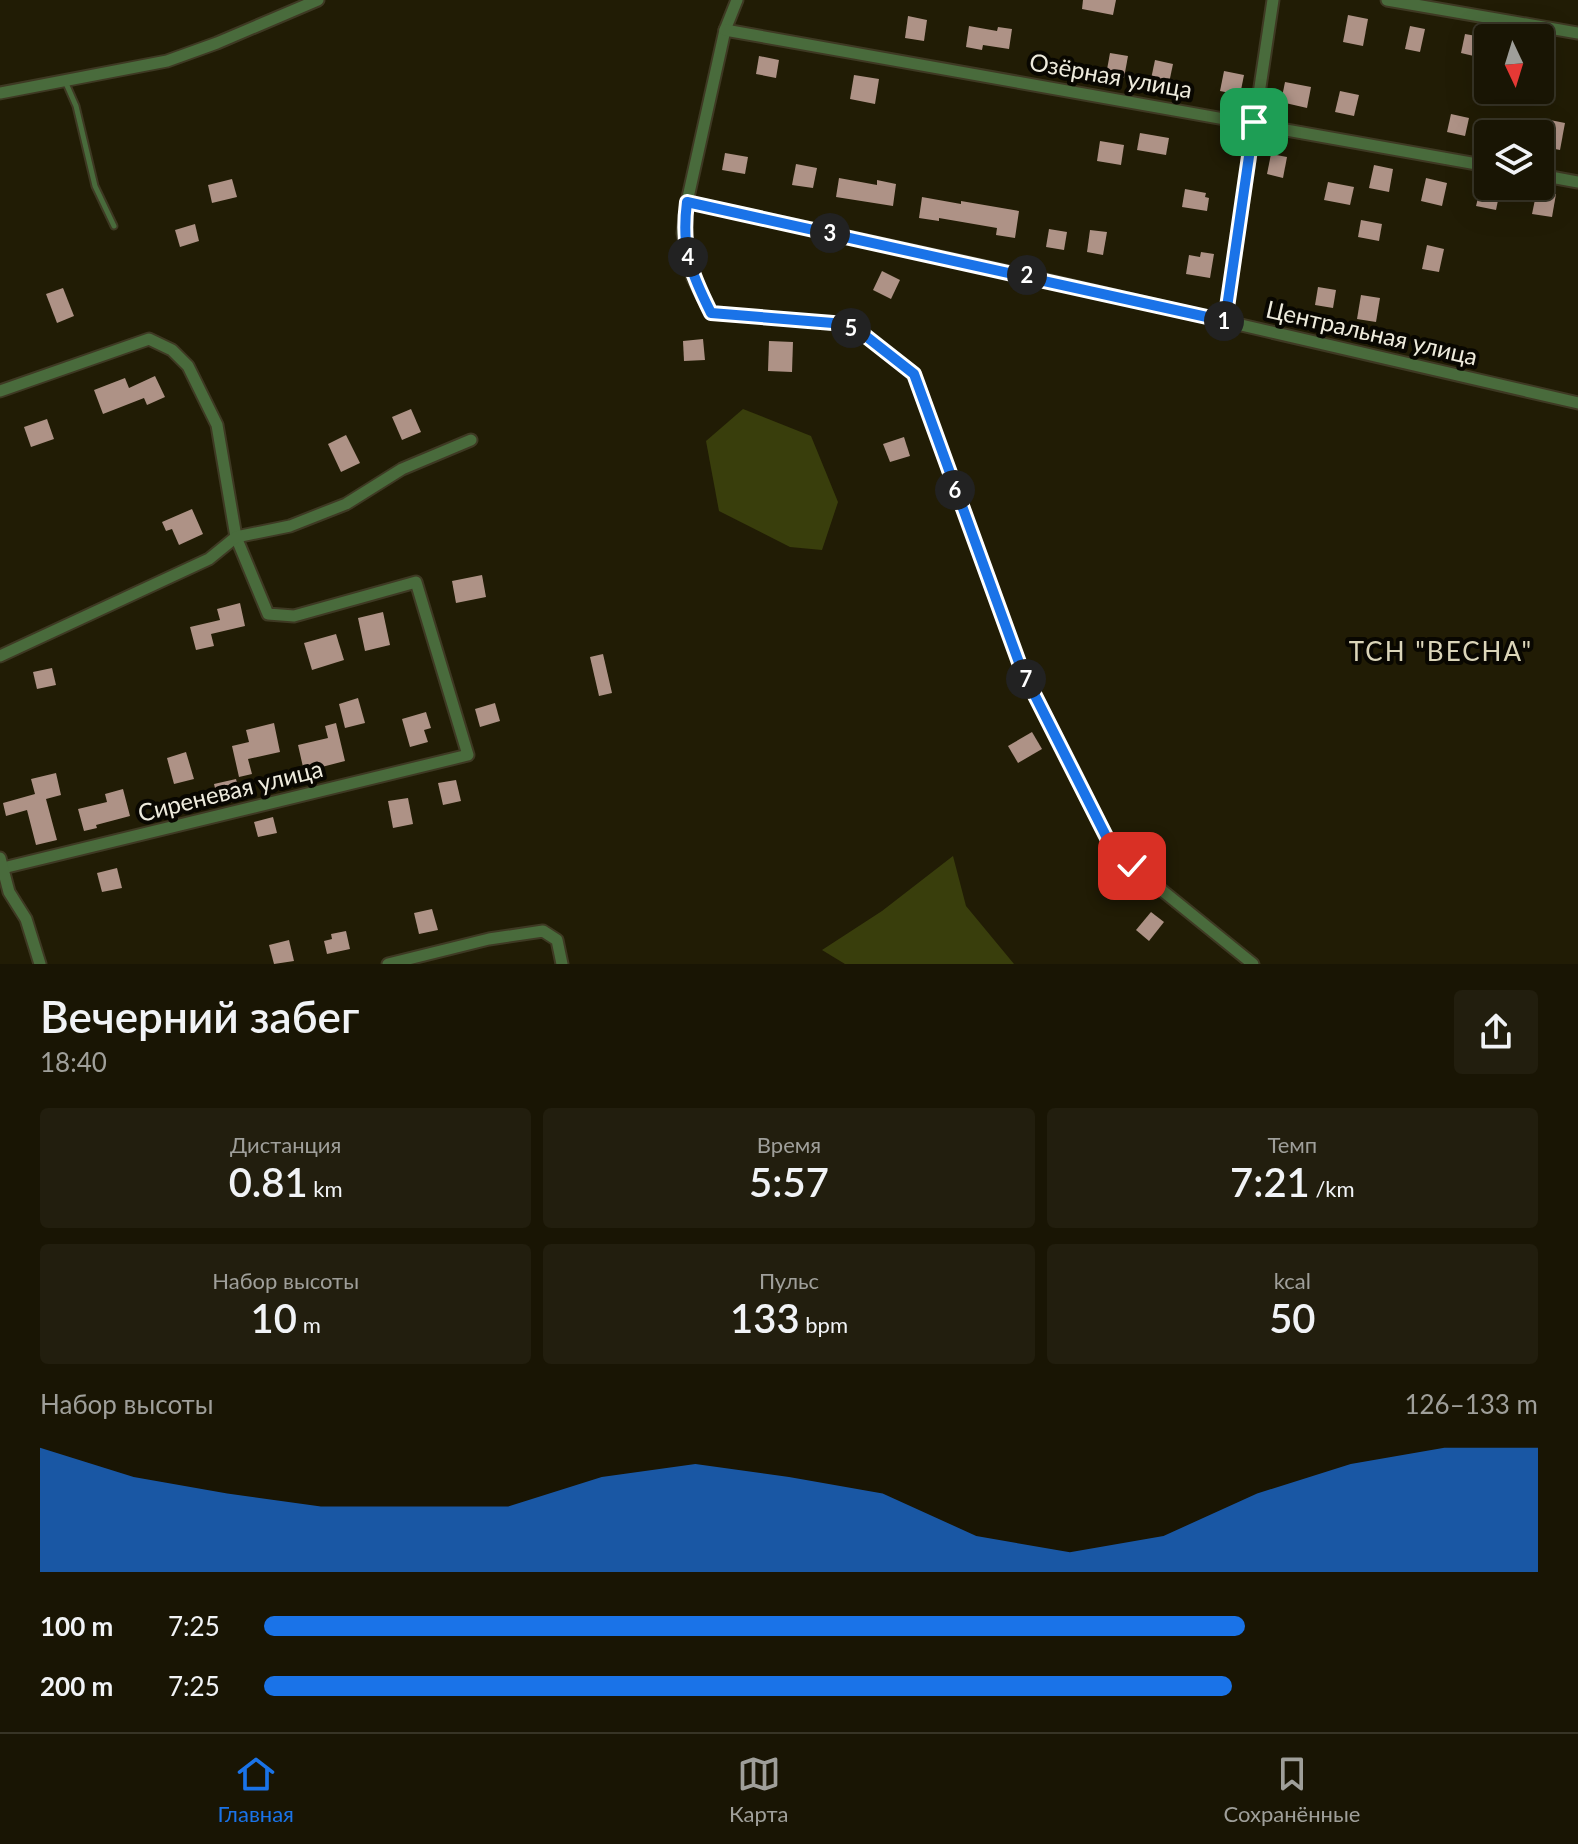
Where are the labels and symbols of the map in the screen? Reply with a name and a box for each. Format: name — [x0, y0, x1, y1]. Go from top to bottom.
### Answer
north arrow — [1474, 24, 1554, 104]
street label: Озёрная улица — [1027, 46, 1195, 104]
pin — [1220, 88, 1288, 156]
pin: 3 — [810, 213, 850, 253]
pin: 4 — [668, 237, 708, 277]
pin: 2 — [1007, 255, 1047, 295]
street label: Центральная улица — [1263, 294, 1481, 370]
pin: 1 — [1204, 301, 1244, 341]
pin: 5 — [831, 308, 871, 348]
pin: 6 — [935, 470, 975, 510]
district label: ТСН "ВЕСНА" — [1349, 635, 1533, 667]
pin: 7 — [1006, 659, 1046, 699]
street label: Сиреневая улица — [135, 753, 325, 827]
pin — [1098, 832, 1166, 900]

